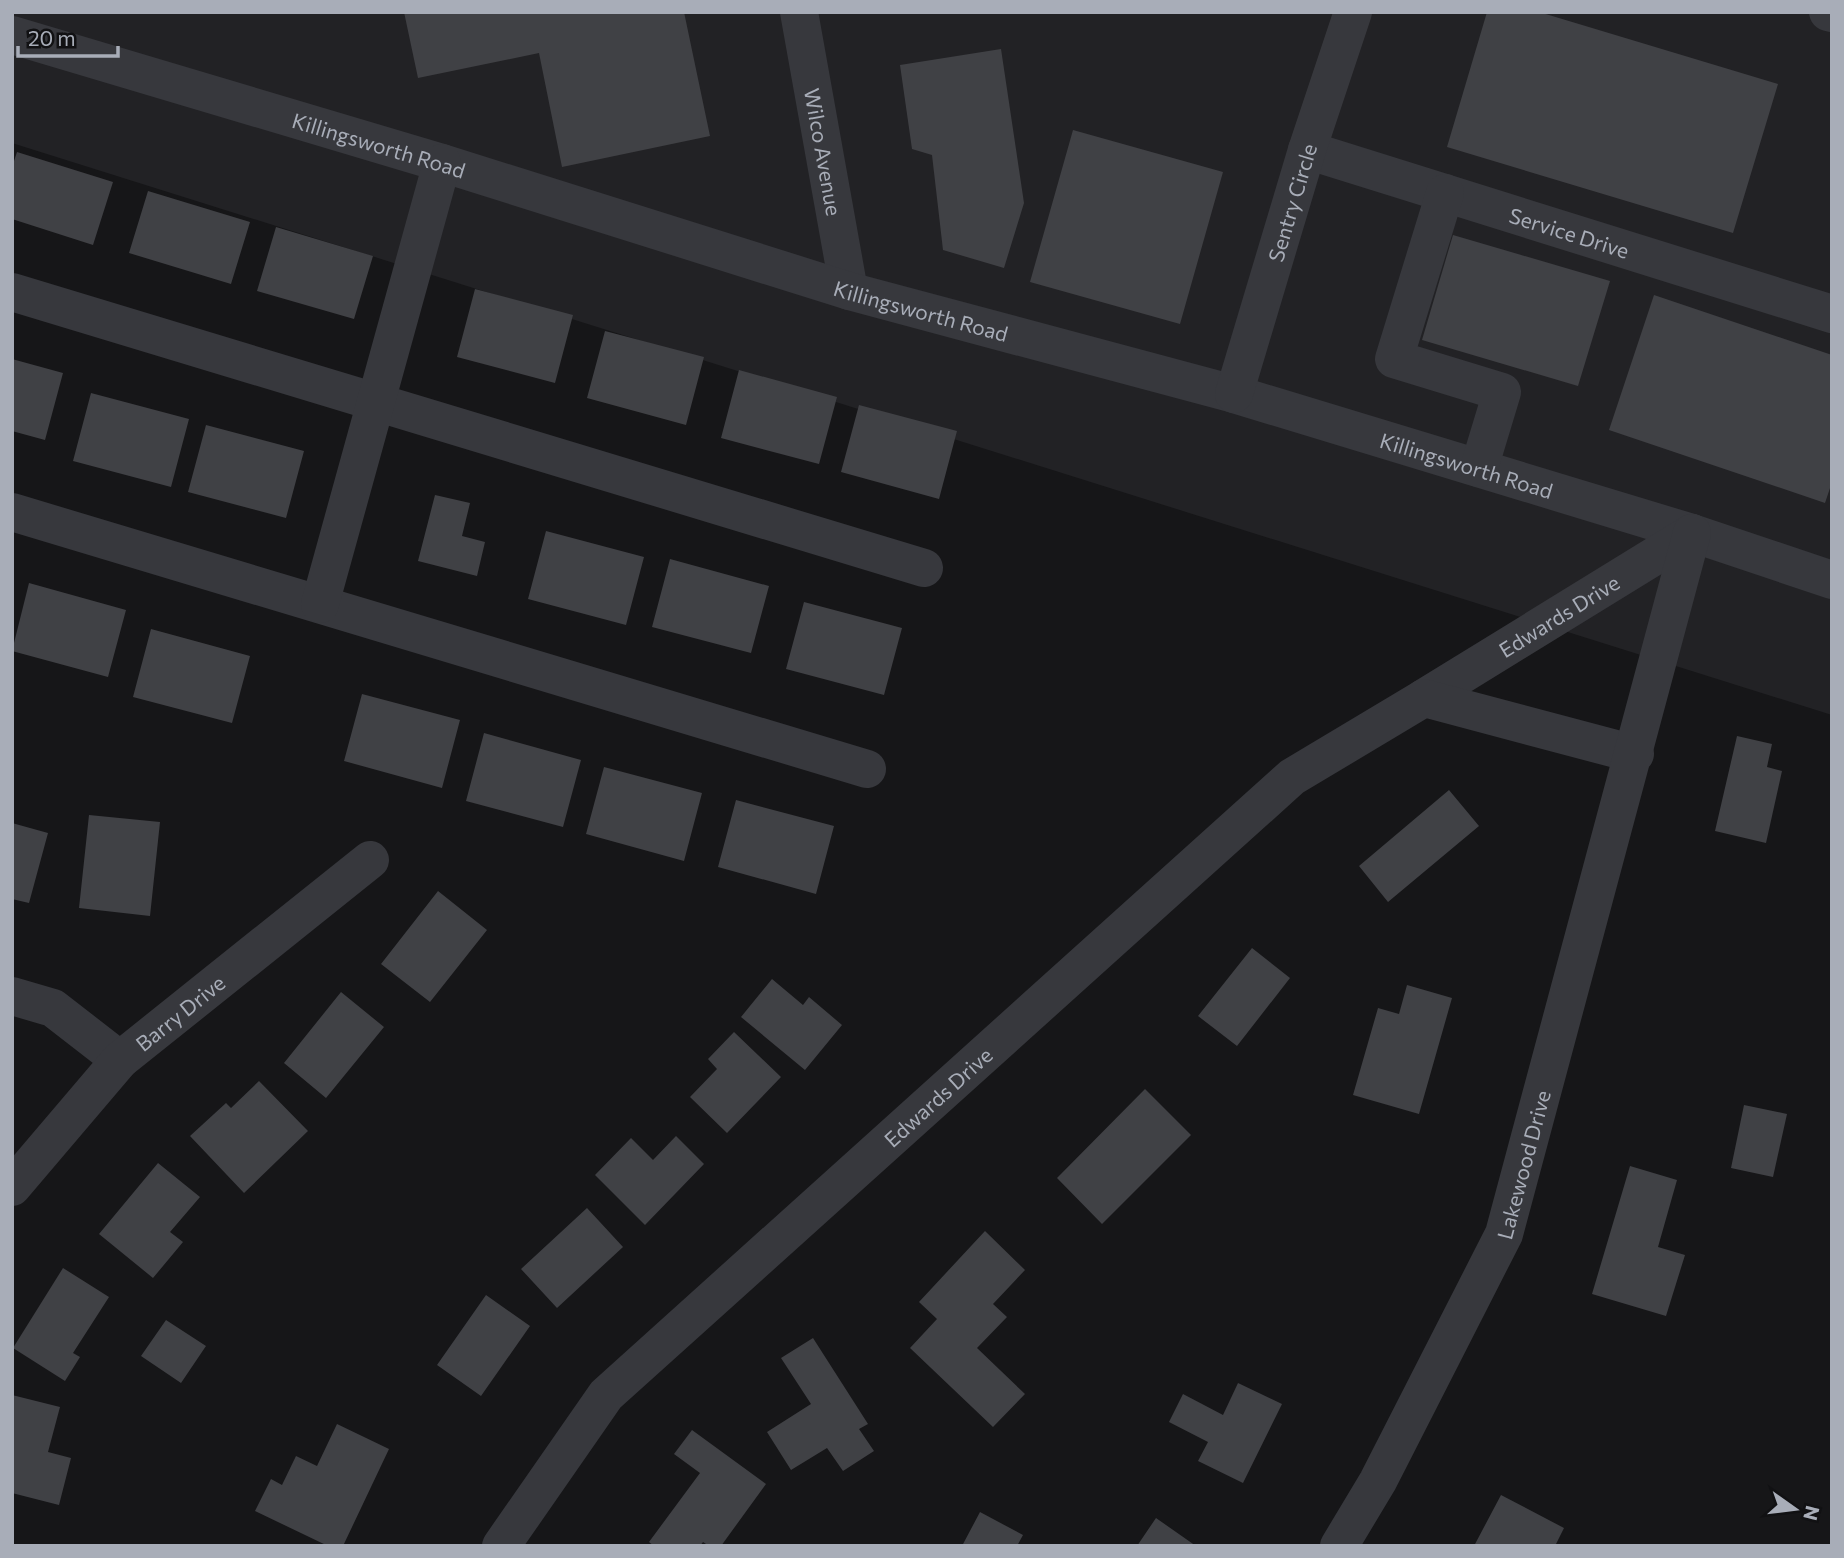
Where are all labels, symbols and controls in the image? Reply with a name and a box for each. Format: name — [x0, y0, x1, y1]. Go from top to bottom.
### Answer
scale bar — [18, 14, 117, 58]
text: 20 m — [28, 25, 76, 50]
street label: Wilco Avenue — [800, 86, 848, 218]
street label: Killingsworth Road — [289, 107, 469, 182]
street label: Sentry Circle — [1262, 140, 1321, 264]
street label: Service Drive — [1506, 202, 1633, 262]
street label: Killingsworth Road — [831, 275, 1011, 346]
street label: Killingsworth Road — [1377, 427, 1556, 503]
street label: Edwards Drive — [1494, 569, 1623, 662]
street label: Barry Drive — [130, 969, 229, 1056]
street label: Edwards Drive — [878, 1041, 997, 1151]
street label: Lakewood Drive — [1491, 1087, 1555, 1242]
north arrow — [1760, 1474, 1830, 1544]
text: N — [1799, 1504, 1825, 1523]

